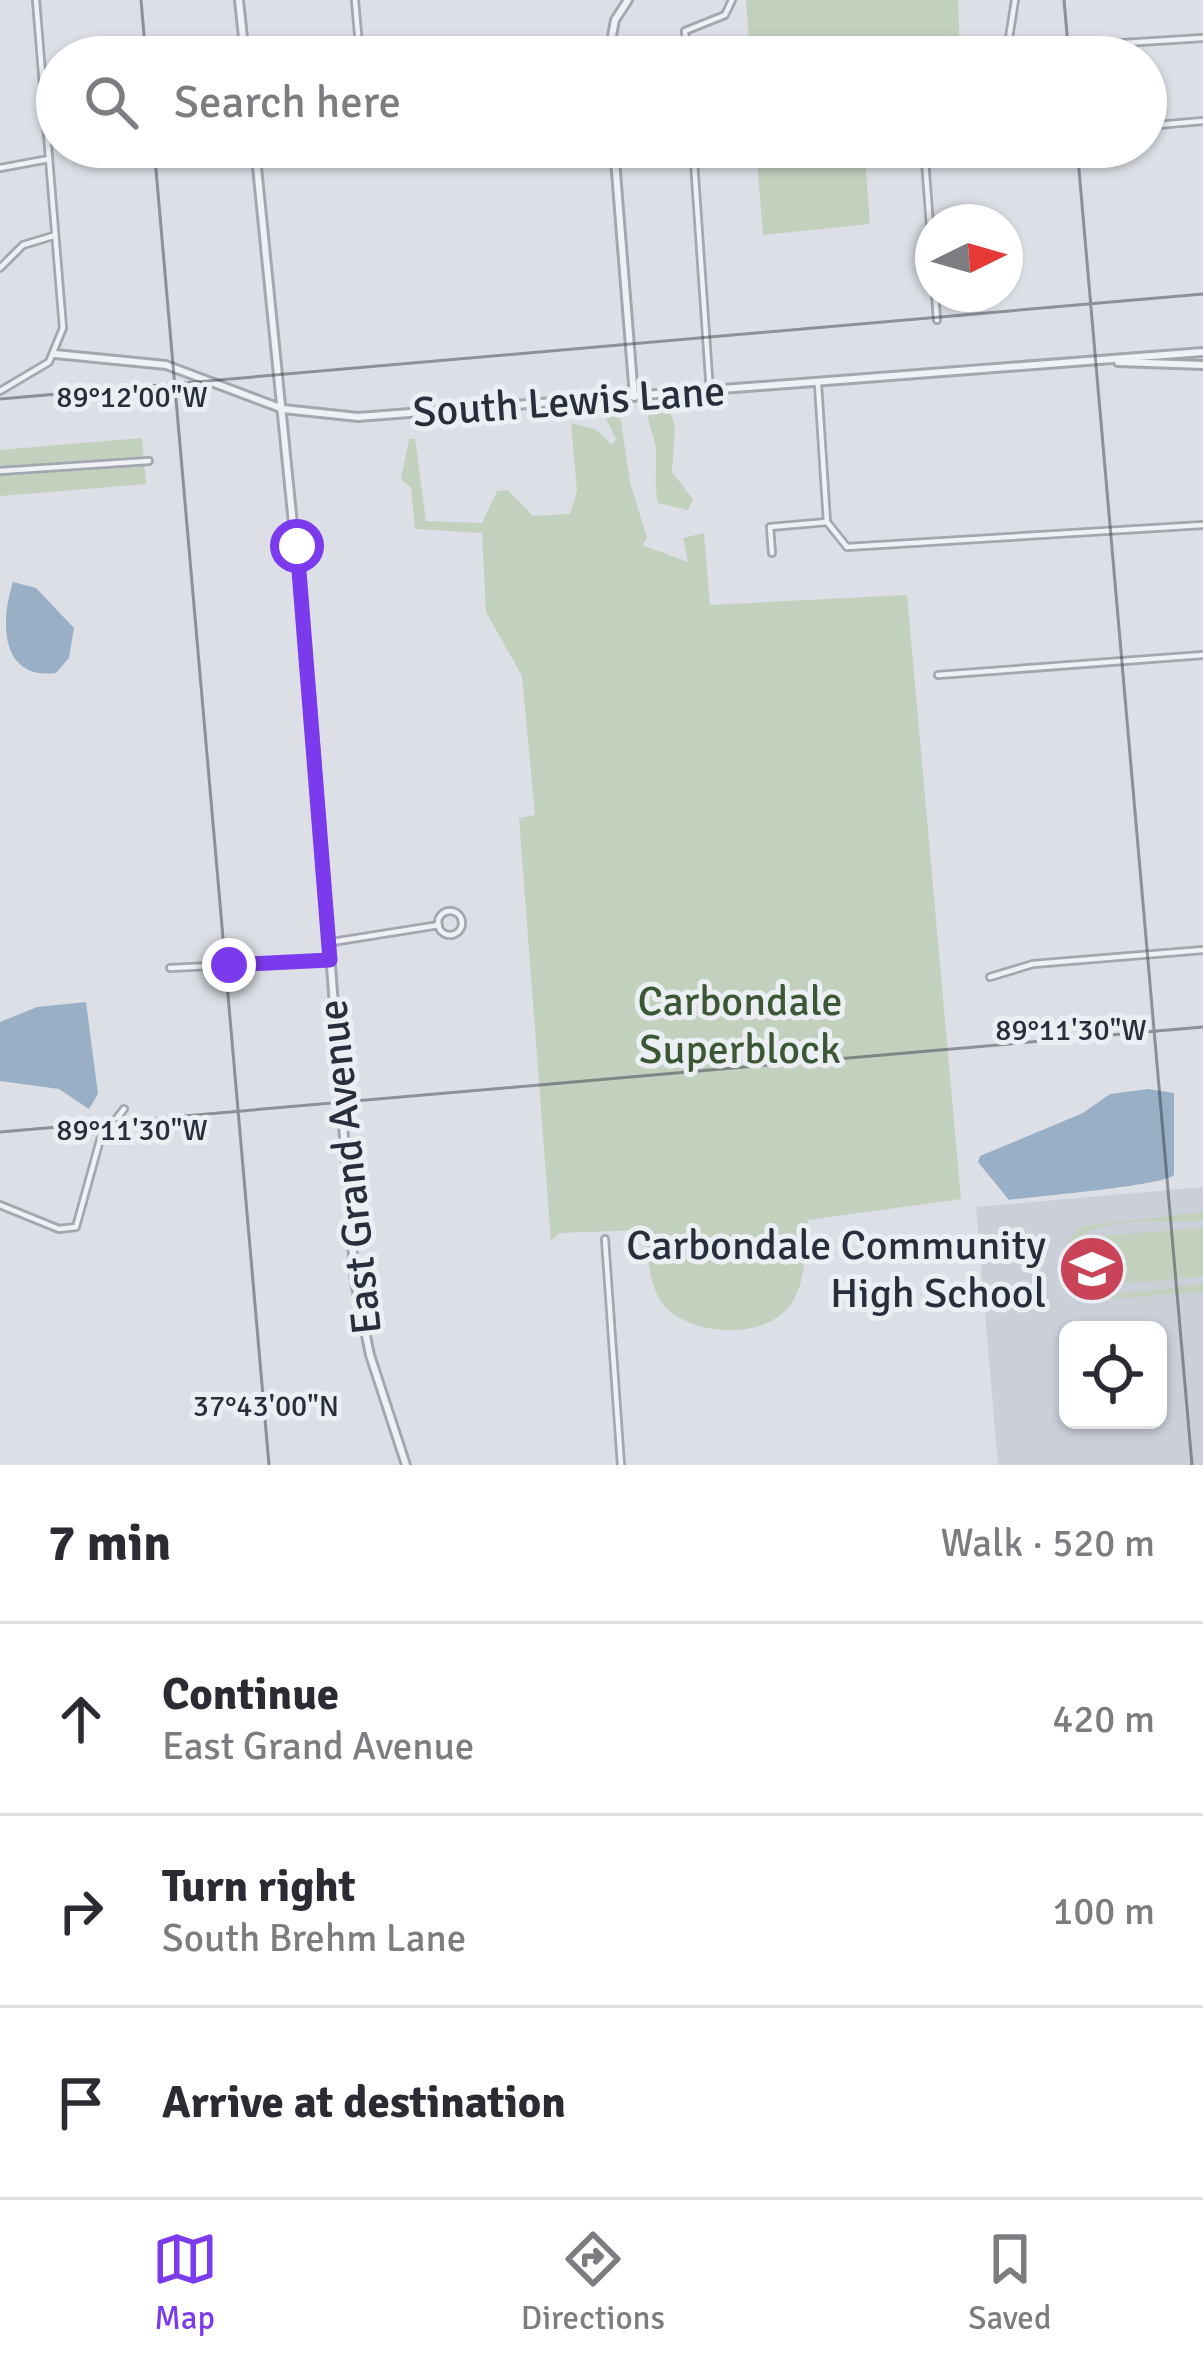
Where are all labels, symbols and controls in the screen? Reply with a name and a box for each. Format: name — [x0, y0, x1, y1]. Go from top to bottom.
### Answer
search box — [36, 36, 1167, 168]
icon: search — [78, 69, 144, 135]
text: Search here — [174, 75, 401, 130]
north arrow — [915, 204, 1023, 312]
street label: South Lewis Lane — [411, 366, 727, 438]
text: 89°12'00"W — [56, 379, 208, 416]
route start — [270, 519, 324, 573]
route end — [202, 938, 256, 992]
park label: Carbondale Superblock — [637, 976, 843, 1075]
street label: East Grand Avenue — [307, 997, 393, 1337]
text: 89°11'30"W — [995, 1012, 1147, 1049]
text: 89°11'30"W — [56, 1112, 208, 1149]
place label: Carbondale Community High School — [626, 1220, 1046, 1319]
school or university icon: Carbondale Community High School — [1057, 1234, 1127, 1304]
map controls — [1059, 1321, 1167, 1429]
button: locate — [1059, 1321, 1167, 1429]
text: 37°43'00"N — [193, 1388, 339, 1425]
text: 7 min — [48, 1512, 171, 1575]
text: Walk · 520 m — [941, 1519, 1155, 1567]
text: Continue — [162, 1667, 339, 1722]
icon: ahead — [48, 1686, 114, 1752]
text: 420 m — [1052, 1695, 1155, 1743]
text: East Grand Avenue — [162, 1722, 474, 1770]
text: Turn right — [162, 1859, 356, 1914]
icon: right — [48, 1878, 114, 1944]
text: 100 m — [1052, 1887, 1155, 1935]
text: South Brehm Lane — [162, 1914, 466, 1962]
icon: arrive — [48, 2070, 114, 2136]
text: Arrive at destination — [162, 2075, 566, 2130]
tab: Map — [152, 2226, 218, 2339]
tab: Directions — [521, 2226, 665, 2339]
tab: Saved — [968, 2226, 1051, 2339]

